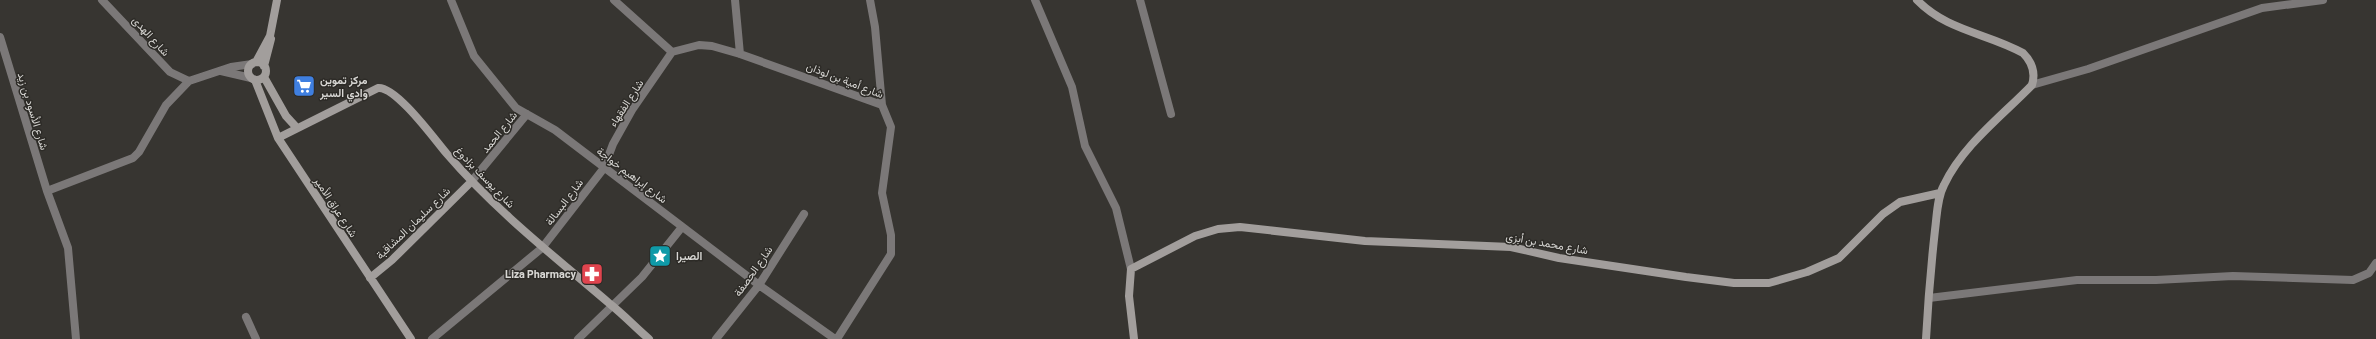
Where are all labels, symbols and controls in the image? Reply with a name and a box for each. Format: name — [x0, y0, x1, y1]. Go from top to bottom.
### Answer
street label: شارع الهدى — [129, 13, 173, 60]
street label: شارع أمية بن لوذان — [804, 59, 886, 102]
street label: شارع الأسود بن زيد — [14, 70, 52, 152]
supermarket icon: مركز تموين وادي السير — [291, 73, 317, 99]
place label: مركز تموين وادي السير — [319, 73, 368, 102]
street label: شارع الفقهاء — [605, 76, 648, 130]
street label: شارع الحمد — [478, 108, 521, 156]
street label: شارع يوسف بزادوغ — [451, 143, 518, 212]
street label: شارع إبراهيم خواجة — [593, 144, 670, 207]
street label: شارع عراق الأمير — [310, 173, 361, 241]
street label: شارع البسالة — [542, 176, 587, 229]
street label: شارع سليمان المشاقبة — [373, 184, 454, 263]
street label: شارع محمد بن أبزى — [1505, 229, 1590, 258]
place icon: الصيرا — [647, 243, 673, 269]
street label: شارع الحصفة — [731, 243, 776, 299]
place label: الصيرا — [676, 249, 703, 263]
pharmacy icon: Liza Pharmacy — [579, 261, 605, 287]
place label: Liza Pharmacy — [505, 267, 576, 280]

